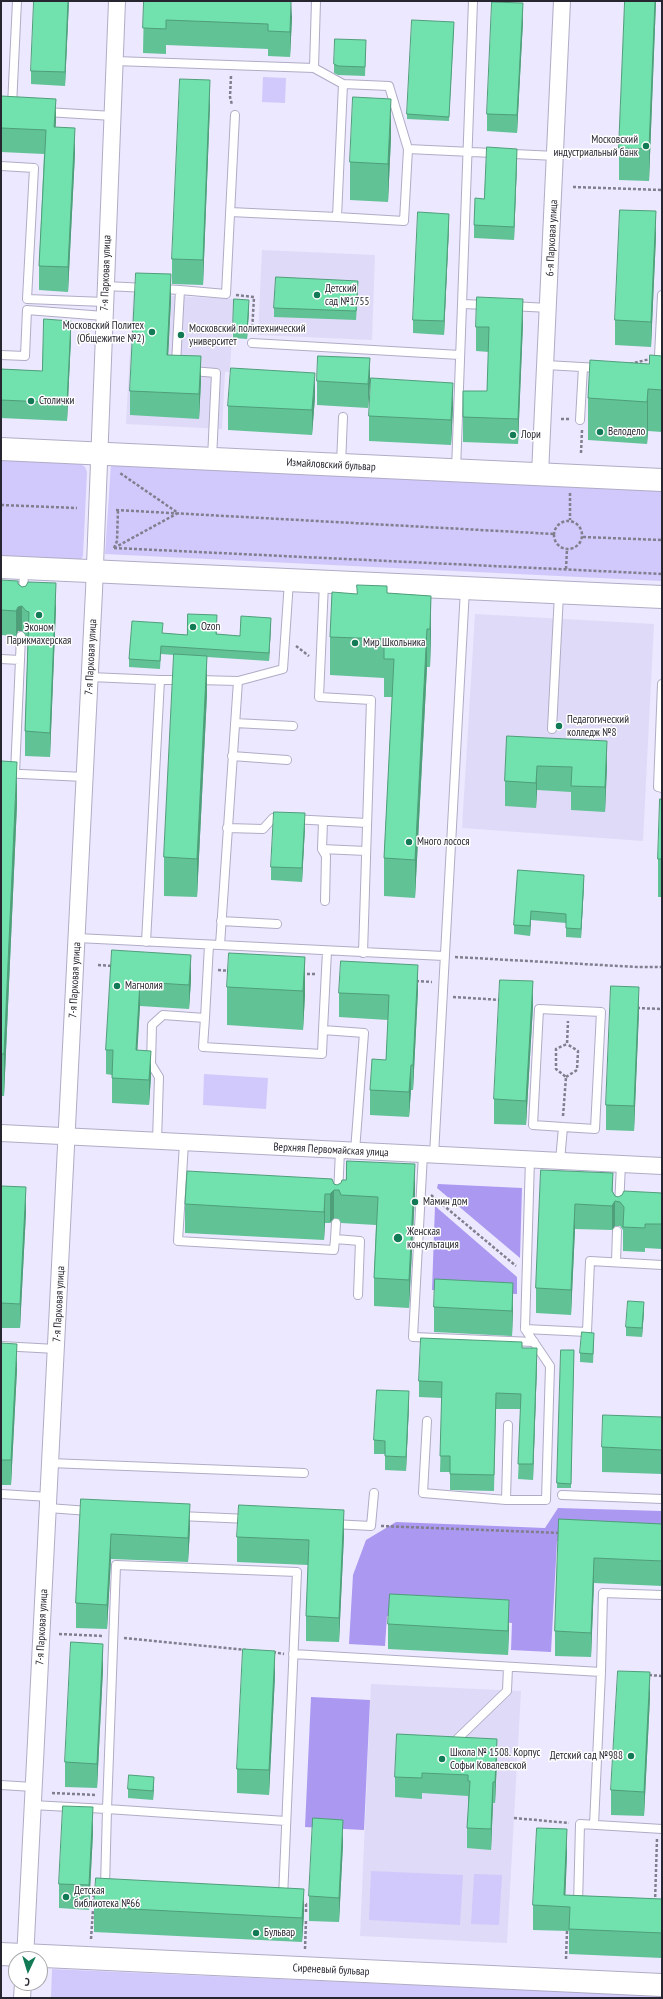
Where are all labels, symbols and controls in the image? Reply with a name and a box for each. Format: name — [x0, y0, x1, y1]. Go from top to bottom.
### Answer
place label: Московский индустриальный банк — [553, 133, 638, 159]
marker: Московский индустриальный банк — [641, 141, 651, 151]
street label: 6-я Парковая улица — [543, 199, 561, 277]
street label: 7-я Парковая улица — [98, 235, 114, 311]
place label: Детский сад №1755 — [325, 282, 369, 308]
marker: Детский сад №1755 — [312, 290, 322, 300]
place label: Московский Политех (Общежитие №2) — [63, 319, 144, 345]
place label: Московский политехнический университет — [189, 322, 306, 348]
marker: Московский Политех (Общежитие №2) — [147, 327, 157, 337]
marker: Московский политехнический университет — [176, 330, 186, 340]
place label: Столички — [39, 394, 74, 408]
marker: Столички — [26, 396, 36, 406]
place label: Велодело — [608, 425, 645, 439]
marker: Велодело — [595, 427, 605, 437]
place label: Лори — [521, 428, 541, 442]
marker: Лори — [508, 430, 518, 440]
street label: Измайловский бульвар — [286, 456, 376, 474]
marker: Эконом Парикмахерская — [34, 610, 44, 620]
street label: 7-я Парковая улица — [82, 619, 100, 695]
place label: Ozon — [201, 620, 220, 634]
place label: Эконом Парикмахерская — [7, 621, 71, 647]
marker: Ozon — [188, 622, 198, 632]
place label: Мир Школьника — [363, 636, 425, 650]
marker: Мир Школьника — [350, 638, 360, 648]
place label: Педагогический колледж №8 — [567, 713, 629, 739]
marker: Педагогический колледж №8 — [554, 721, 564, 731]
place label: Много лосося — [417, 835, 470, 849]
marker: Много лосося — [404, 837, 414, 847]
street label: 7-я Парковая улица — [66, 942, 84, 1018]
place label: Магнолия — [125, 979, 163, 993]
marker: Магнолия — [112, 981, 122, 991]
street label: Верхняя Первомайская улица — [273, 1140, 389, 1160]
place label: Мамин дом — [423, 1195, 467, 1209]
marker: Мамин дом — [410, 1197, 420, 1207]
place label: Женская консультация — [407, 1225, 459, 1251]
marker: Женская консультация — [392, 1232, 404, 1244]
street label: 7-я Парковая улица — [50, 1266, 68, 1342]
street label: 7-я Парковая улица — [33, 1589, 51, 1665]
place label: Школа № 1508. Корпус Софьи Ковалевской — [450, 1746, 540, 1772]
place label: Детский сад №988 — [550, 1749, 623, 1763]
marker: Детский сад №988 — [626, 1751, 636, 1761]
marker: Школа № 1508. Корпус Софьи Ковалевской — [437, 1754, 447, 1764]
place label: Детская библиотека №66 — [74, 1884, 140, 1910]
marker: Детская библиотека №66 — [61, 1892, 71, 1902]
place label: Бульвар — [264, 1926, 295, 1940]
marker: Бульвар — [251, 1928, 261, 1938]
north arrow — [8, 1951, 48, 1991]
street label: Сиреневый бульвар — [292, 1961, 370, 1979]
text: С — [24, 1975, 30, 1989]

